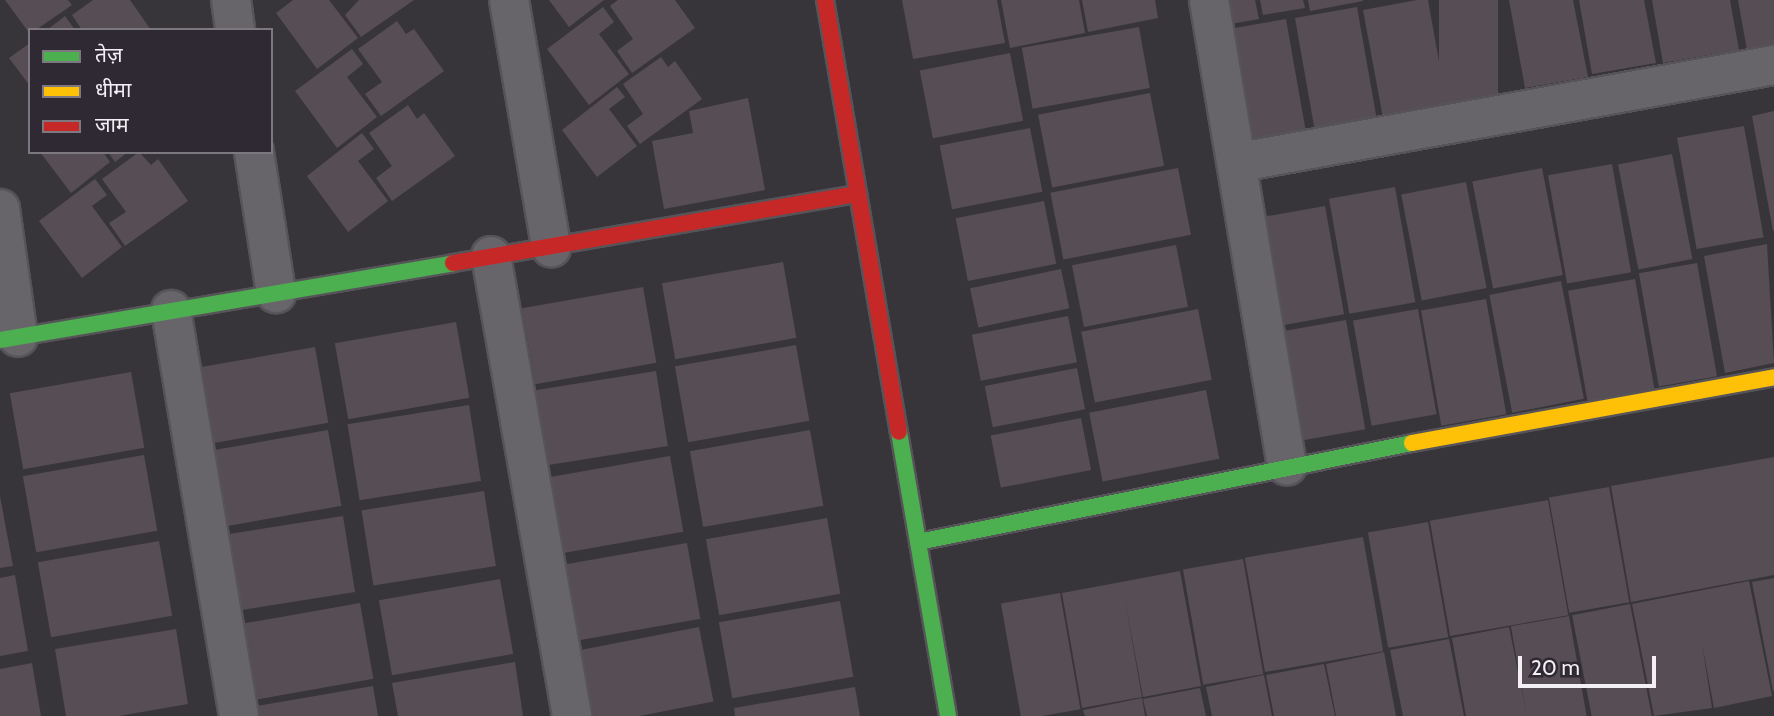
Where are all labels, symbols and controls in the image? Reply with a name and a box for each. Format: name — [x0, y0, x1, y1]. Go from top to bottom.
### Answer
legend — [28, 28, 273, 154]
text: तेज़ — [95, 42, 123, 67]
text: धीमा — [95, 77, 131, 102]
text: जाम — [95, 112, 129, 137]
scale bar — [1522, 642, 1660, 686]
text: 20 m — [1531, 655, 1580, 680]

